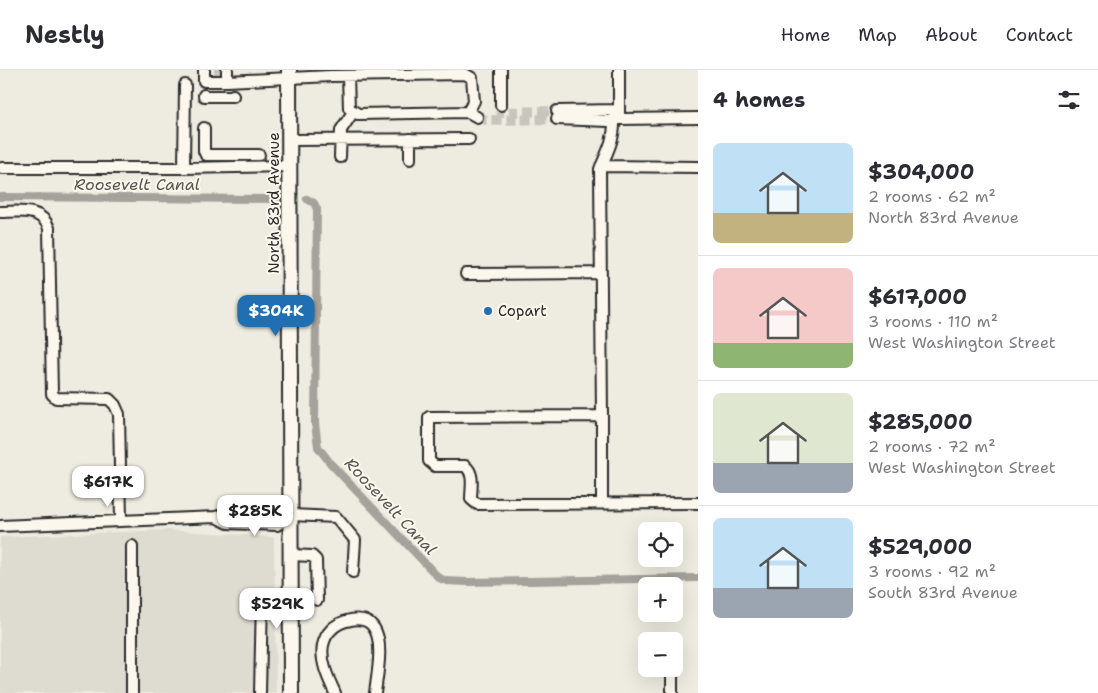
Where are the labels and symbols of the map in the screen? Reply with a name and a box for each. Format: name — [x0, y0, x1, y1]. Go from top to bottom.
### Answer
street label: North 83rd Avenue — [264, 132, 284, 274]
water label: Roosevelt Canal — [74, 174, 200, 195]
pin: $304K — [241, 294, 311, 337]
place label: Copart — [498, 301, 547, 321]
marker: Copart — [482, 305, 494, 317]
water label: Roosevelt Canal — [340, 453, 441, 560]
pin: $617K — [73, 466, 143, 508]
pin: $285K — [220, 494, 290, 537]
pin: $529K — [242, 588, 312, 630]

